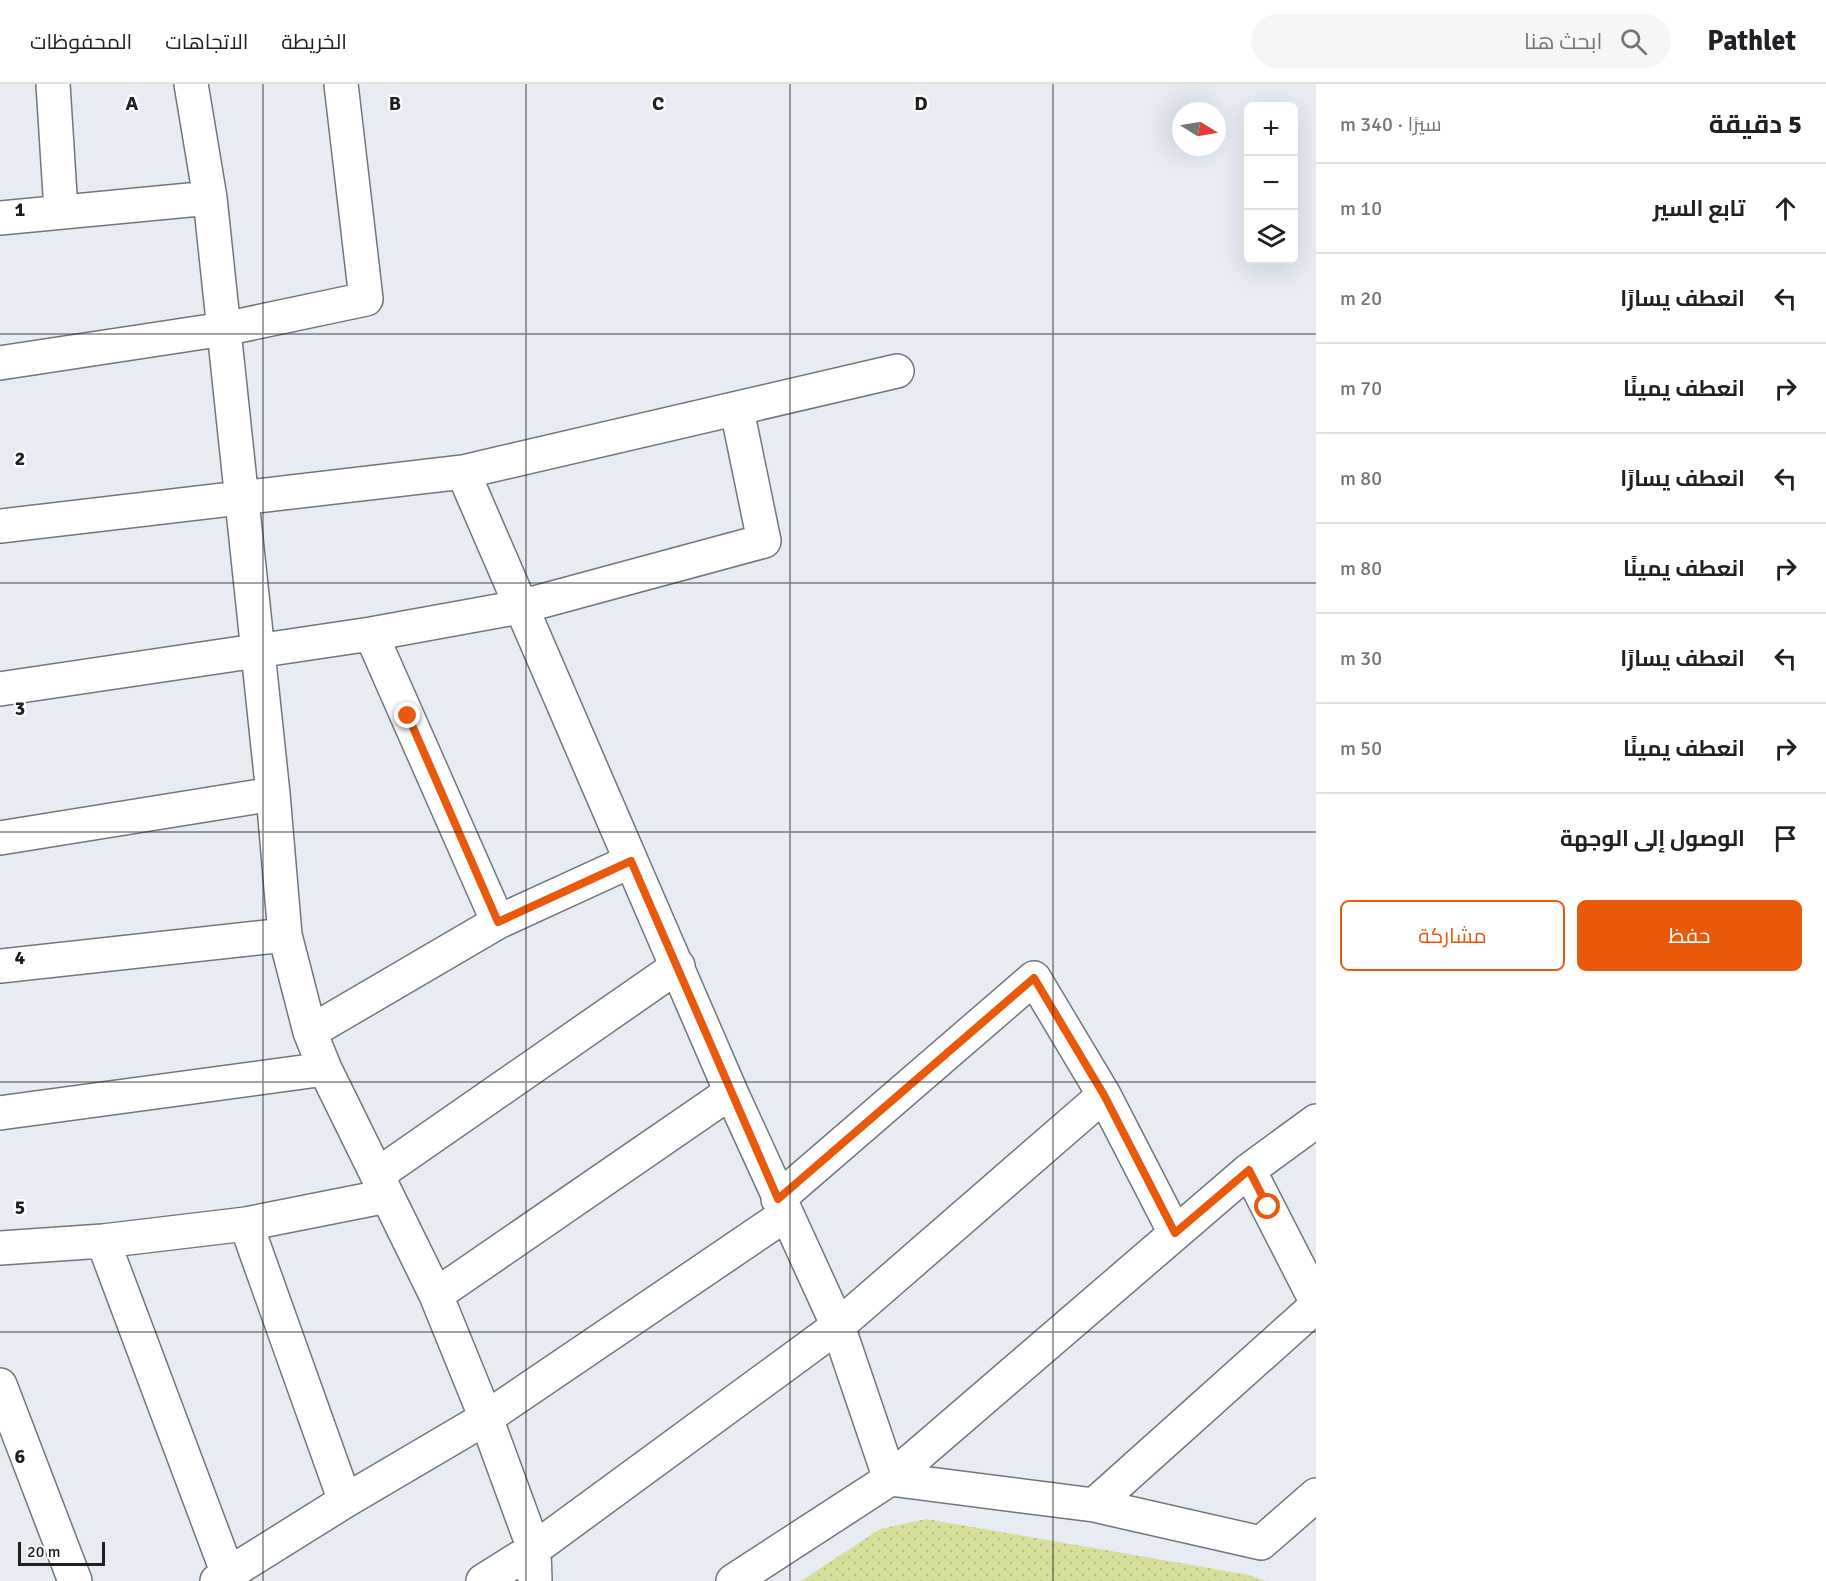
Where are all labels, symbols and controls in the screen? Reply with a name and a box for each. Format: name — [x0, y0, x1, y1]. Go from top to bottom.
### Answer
search box — [1251, 14, 1671, 68]
text: Pathlet — [1707, 24, 1796, 58]
icon: search — [1617, 25, 1650, 58]
text: ابحث هنا — [1524, 28, 1602, 55]
text: المحفوظات — [30, 29, 132, 55]
text: الاتجاهات — [165, 29, 248, 55]
text: الخريطة — [281, 29, 347, 55]
text: A — [126, 91, 139, 116]
text: B — [389, 91, 401, 116]
text: C — [652, 91, 664, 116]
text: D — [914, 91, 928, 116]
north arrow — [1172, 102, 1226, 156]
map controls — [1244, 102, 1298, 264]
button: + — [1244, 102, 1298, 156]
text: 5 دقيقة — [1709, 109, 1802, 141]
text: سيرًا · 340 m — [1340, 112, 1441, 137]
button: − — [1244, 156, 1298, 210]
icon: ahead — [1769, 192, 1802, 225]
text: تابع السير — [1653, 195, 1745, 222]
text: 10 m — [1340, 196, 1382, 221]
text: 1 — [15, 197, 26, 222]
button: layers — [1244, 210, 1298, 264]
icon: left — [1769, 282, 1802, 315]
text: انعطف يسارًا — [1620, 285, 1745, 312]
text: 20 m — [1340, 286, 1382, 311]
icon: right — [1769, 372, 1802, 405]
text: انعطف يمينًا — [1623, 375, 1745, 402]
text: 70 m — [1340, 376, 1382, 401]
text: 2 — [15, 446, 25, 471]
icon: left — [1769, 462, 1802, 495]
text: انعطف يسارًا — [1620, 465, 1745, 492]
text: 80 m — [1340, 466, 1382, 491]
icon: right — [1769, 552, 1802, 585]
text: انعطف يمينًا — [1623, 555, 1745, 582]
text: 80 m — [1340, 556, 1382, 581]
icon: left — [1769, 642, 1802, 675]
text: انعطف يسارًا — [1620, 645, 1745, 672]
text: 30 m — [1340, 646, 1382, 671]
text: 3 — [15, 696, 25, 721]
route end — [394, 702, 420, 728]
icon: right — [1769, 732, 1802, 765]
text: انعطف يمينًا — [1623, 735, 1745, 762]
text: 50 m — [1340, 736, 1382, 761]
icon: arrive — [1769, 822, 1802, 855]
text: الوصول إلى الوجهة — [1560, 825, 1745, 852]
button: مشاركة — [1340, 900, 1565, 971]
button: حفظ — [1577, 900, 1802, 971]
text: 4 — [15, 945, 26, 970]
route start — [1254, 1193, 1280, 1219]
text: 5 — [15, 1195, 25, 1220]
text: 6 — [15, 1444, 26, 1469]
scale bar — [18, 1539, 105, 1566]
text: 20 m — [27, 1542, 61, 1562]

